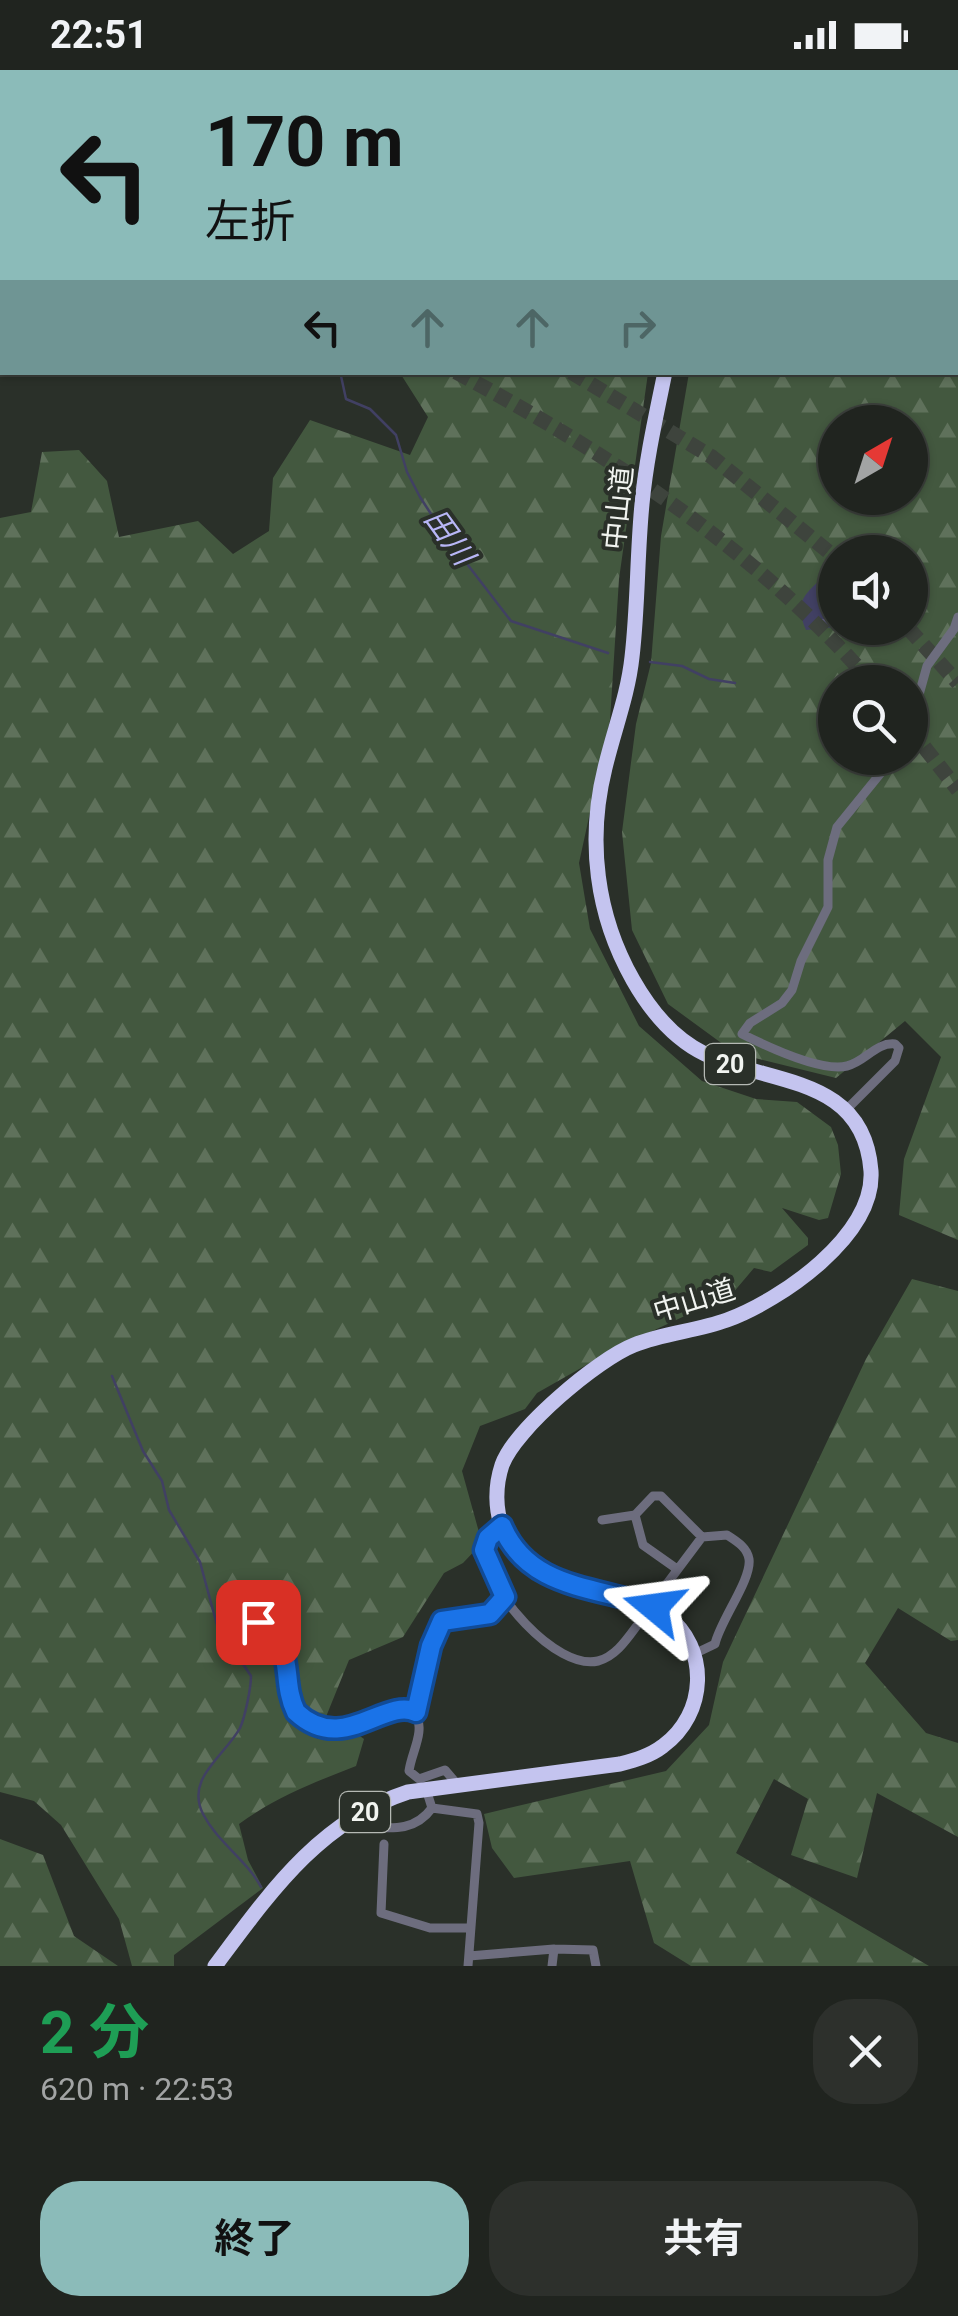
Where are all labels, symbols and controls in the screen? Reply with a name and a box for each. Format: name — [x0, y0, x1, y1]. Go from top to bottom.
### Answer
text: 22:51 — [50, 13, 148, 57]
text: 170 m — [205, 101, 404, 183]
icon: left — [40, 110, 170, 240]
text: 左折 — [205, 195, 295, 248]
icon: left — [295, 300, 350, 355]
icon: ahead — [400, 300, 455, 355]
icon: ahead — [505, 300, 560, 355]
icon: right — [610, 300, 665, 355]
north arrow — [818, 405, 928, 515]
map controls — [818, 405, 928, 775]
street label: 中山道 — [598, 465, 639, 552]
water label: 田川 — [418, 502, 483, 574]
button: sound — [818, 535, 928, 645]
button: search — [818, 665, 928, 775]
road number: 20 — [705, 1044, 755, 1084]
street label: 中山道 — [649, 1272, 739, 1329]
position arrow — [602, 1555, 706, 1659]
pin — [216, 1580, 301, 1665]
icon: arrive — [231, 1595, 286, 1650]
road number: 20 — [340, 1792, 390, 1832]
text: 2 分 — [40, 1997, 149, 2068]
button: close — [813, 1999, 918, 2104]
text: 620 m · 22:53 — [40, 2070, 234, 2108]
button: 終了 — [40, 2181, 469, 2296]
button: 共有 — [489, 2181, 918, 2296]

